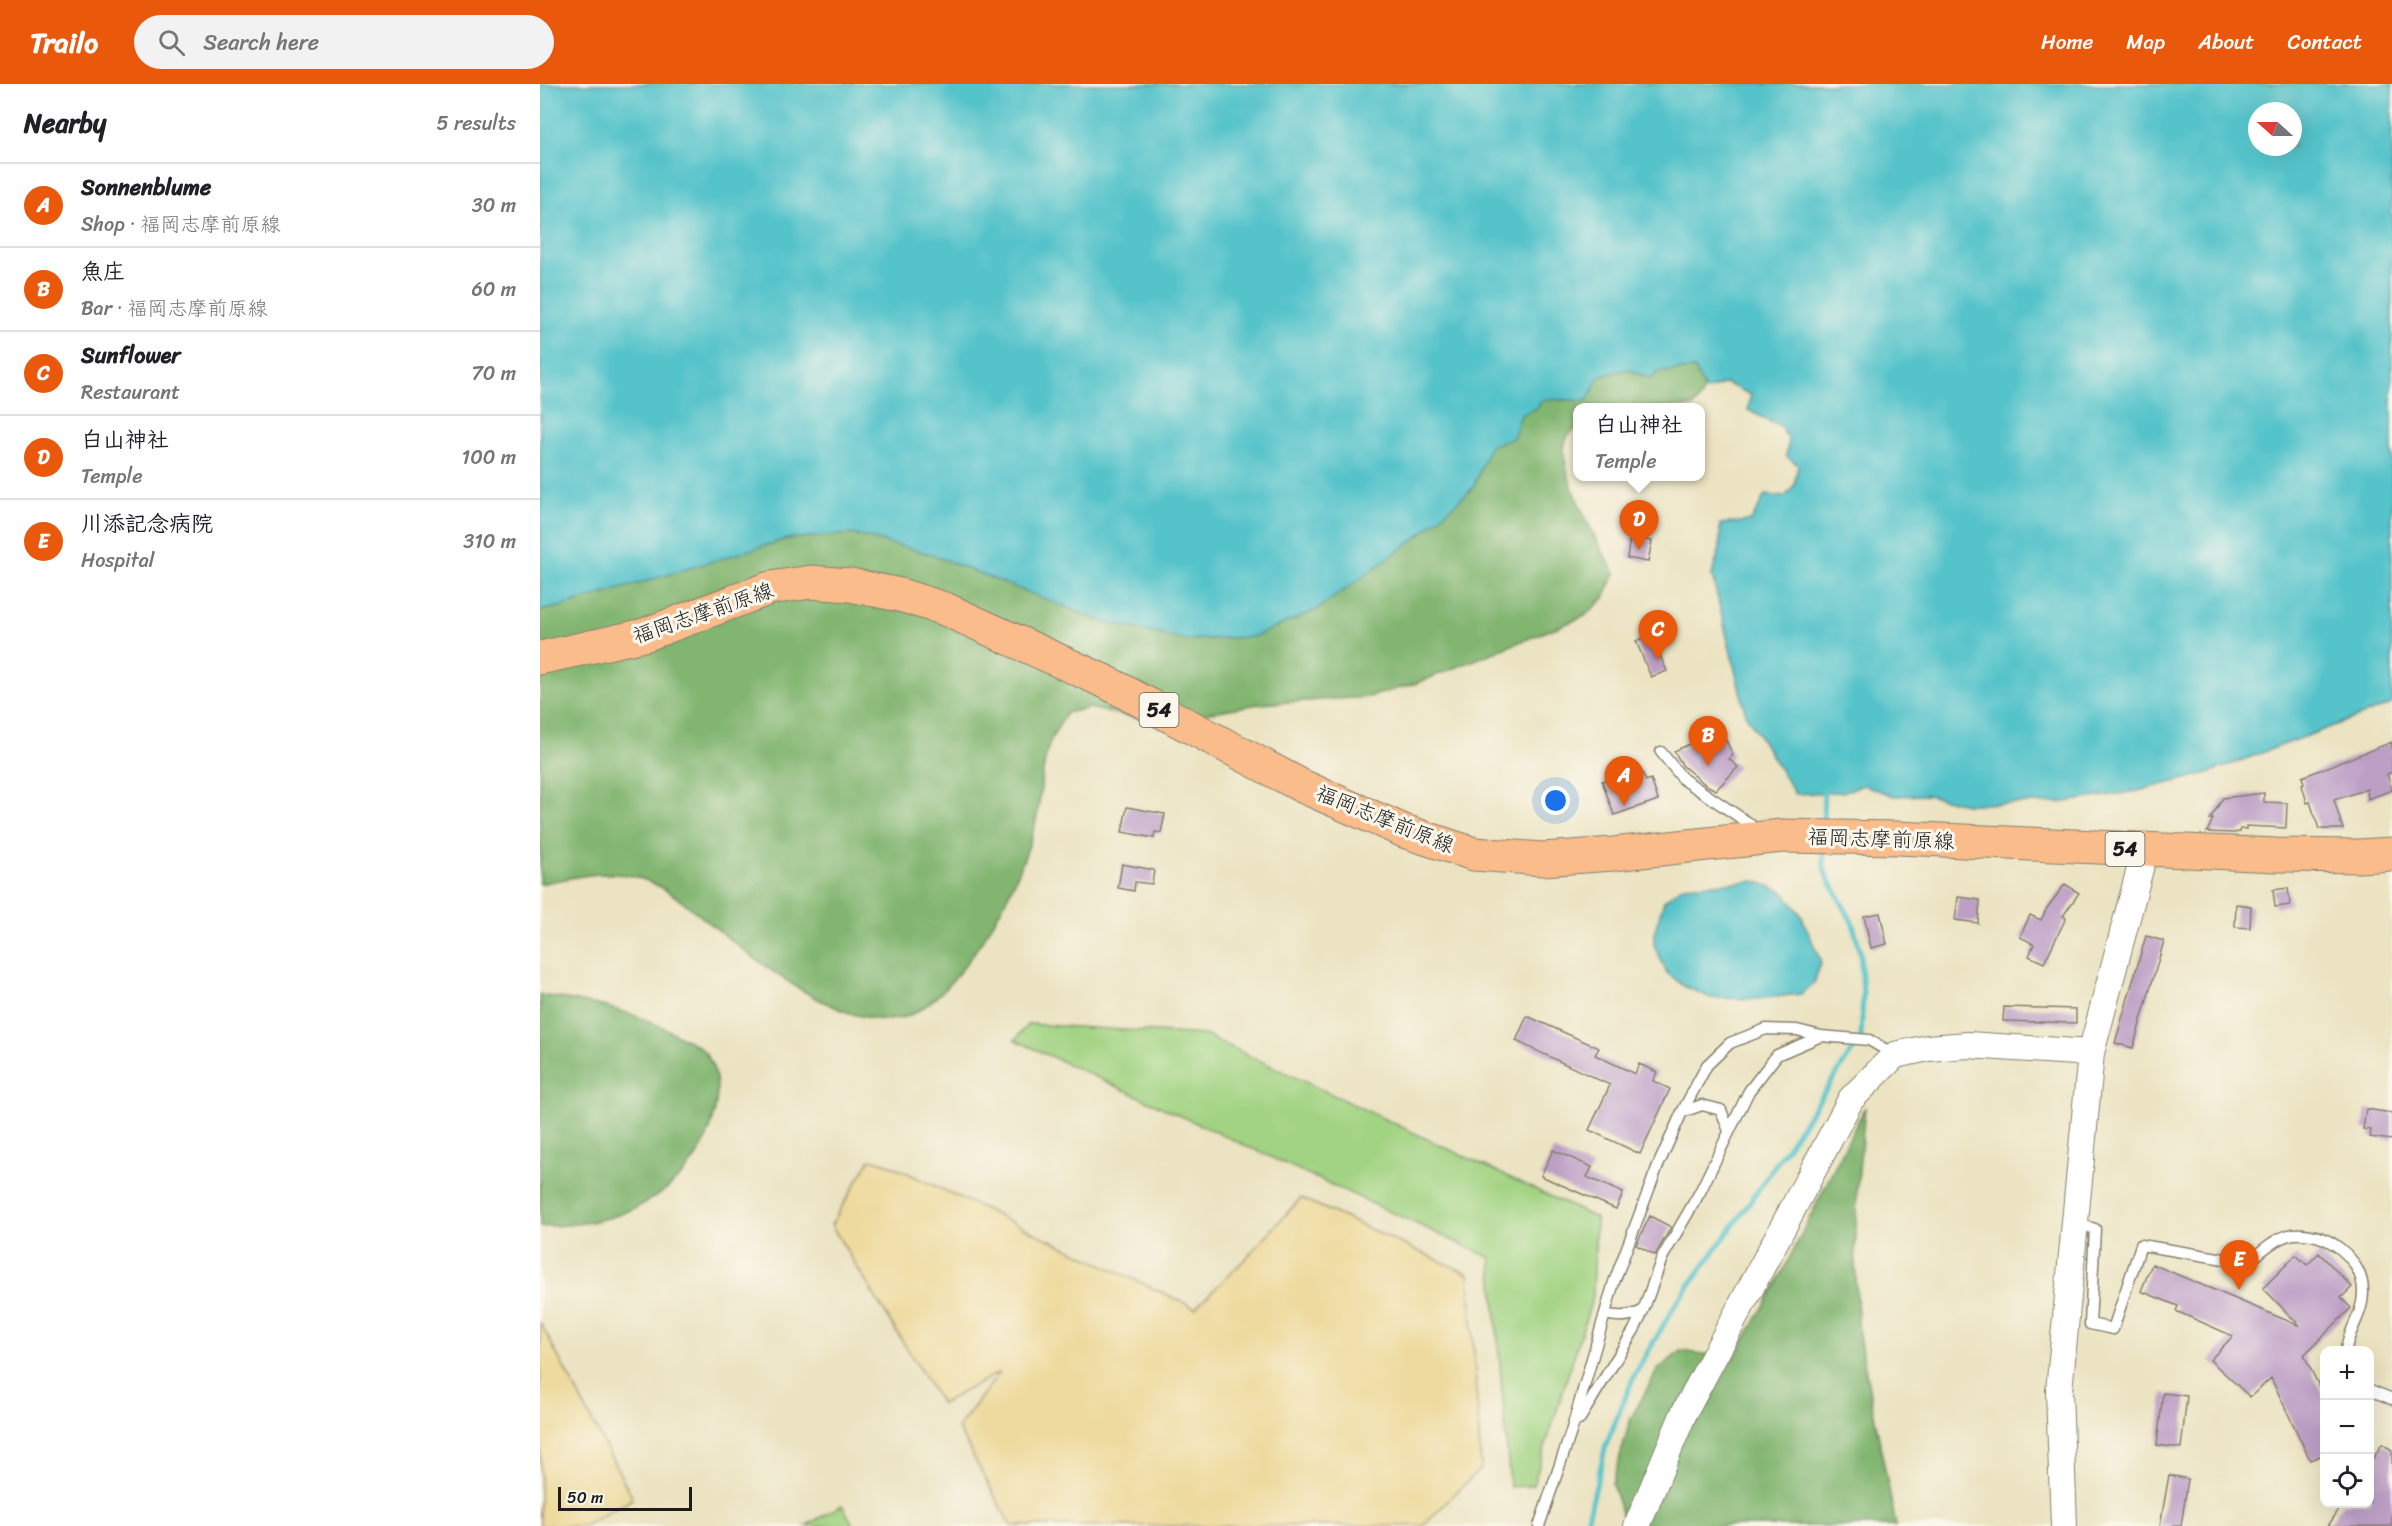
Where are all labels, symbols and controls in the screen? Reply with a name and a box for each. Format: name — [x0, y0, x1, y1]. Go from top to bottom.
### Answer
search box — [134, 15, 554, 69]
text: Trailo — [30, 18, 98, 67]
text: Search here — [203, 23, 319, 62]
text: Home — [2041, 23, 2093, 61]
text: Map — [2126, 23, 2165, 61]
text: About — [2198, 23, 2255, 61]
text: Contact — [2288, 23, 2362, 61]
icon: search — [155, 26, 188, 59]
text: Nearby — [24, 100, 106, 146]
north arrow — [2248, 102, 2302, 156]
text: 5 results — [437, 106, 516, 141]
text: Sonnenblume — [81, 168, 211, 207]
text: A — [37, 188, 50, 223]
text: 30 m — [472, 188, 516, 223]
text: Shop · 福岡志摩前原線 — [81, 207, 281, 242]
text: 魚庄 — [81, 252, 125, 291]
text: B — [37, 272, 50, 307]
text: 60 m — [471, 272, 516, 307]
text: Bar · 福岡志摩前原線 — [81, 291, 268, 326]
text: Sunflower — [81, 336, 180, 375]
text: C — [37, 356, 50, 391]
text: 70 m — [471, 356, 516, 391]
text: Restaurant — [81, 375, 180, 410]
popup — [1573, 403, 1705, 481]
text: 白山神社 — [1595, 405, 1683, 444]
text: 白山神社 — [81, 420, 169, 459]
text: D — [38, 440, 49, 475]
text: 100 m — [462, 440, 516, 475]
text: Temple — [1595, 444, 1656, 479]
text: Temple — [81, 459, 143, 494]
pin: D — [1620, 500, 1658, 550]
text: 川添記念病院 — [81, 504, 213, 543]
text: E — [38, 524, 49, 559]
text: 310 m — [463, 524, 516, 559]
text: Hospital — [81, 543, 154, 578]
street label: 福岡志摩前原線 — [627, 571, 779, 655]
pin: C — [1638, 610, 1678, 660]
road number: 54 — [1140, 693, 1178, 727]
pin: B — [1688, 716, 1728, 766]
pin: A — [1604, 756, 1644, 806]
street label: 福岡志摩前原線 — [1310, 774, 1460, 864]
your location — [1541, 786, 1570, 815]
street label: 福岡志摩前原線 — [1807, 817, 1955, 861]
road number: 54 — [2106, 832, 2144, 866]
pin: E — [2220, 1240, 2258, 1290]
map controls — [2320, 1346, 2374, 1508]
button: + — [2320, 1346, 2374, 1400]
button: − — [2320, 1400, 2374, 1454]
button: locate — [2320, 1454, 2374, 1508]
text: 50 m — [567, 1483, 603, 1512]
scale bar — [558, 1484, 692, 1512]

